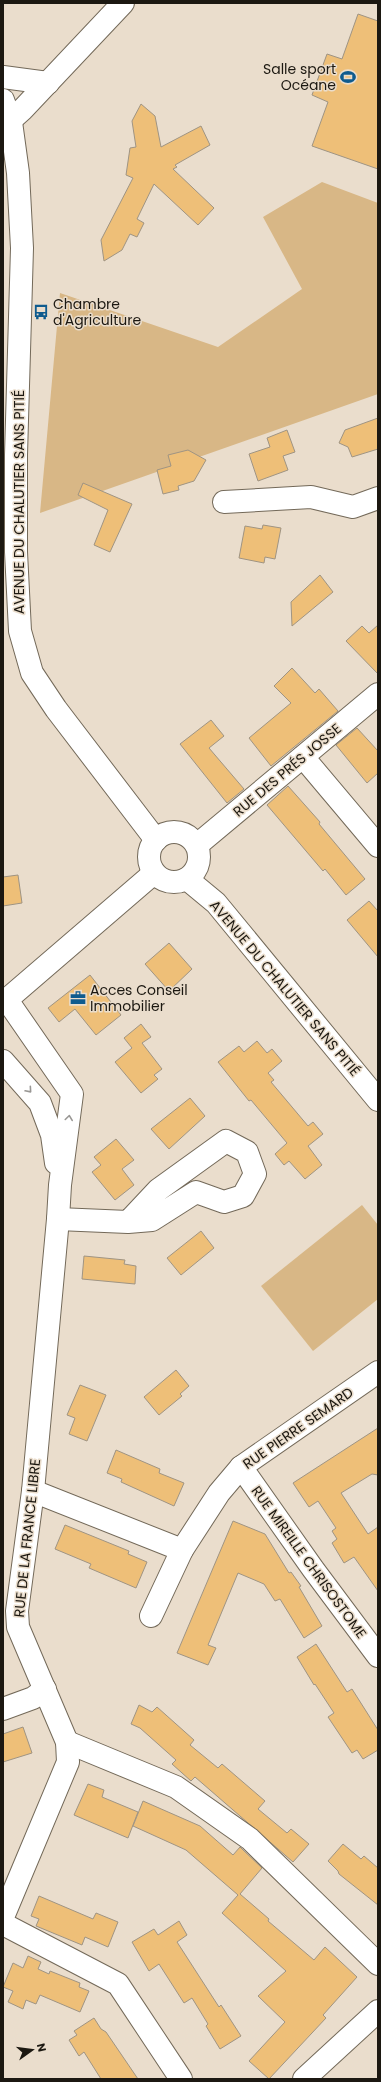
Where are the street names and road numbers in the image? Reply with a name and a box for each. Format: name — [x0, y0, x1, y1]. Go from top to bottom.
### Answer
street label: AVENUE DU CHALUTIER SANS PITIÉ — [9, 390, 29, 614]
street label: RUE DES PRÉS JOSSE — [229, 719, 345, 821]
street label: AVENUE DU CHALUTIER SANS PITIÉ — [205, 896, 365, 1080]
street label: RUE PIERRE SEMARD — [239, 1382, 357, 1474]
street label: RUE DE LA FRANCE LIBRE — [9, 1458, 45, 1618]
street label: RUE MIREILLE CHRISOSTOME — [247, 1482, 371, 1642]

